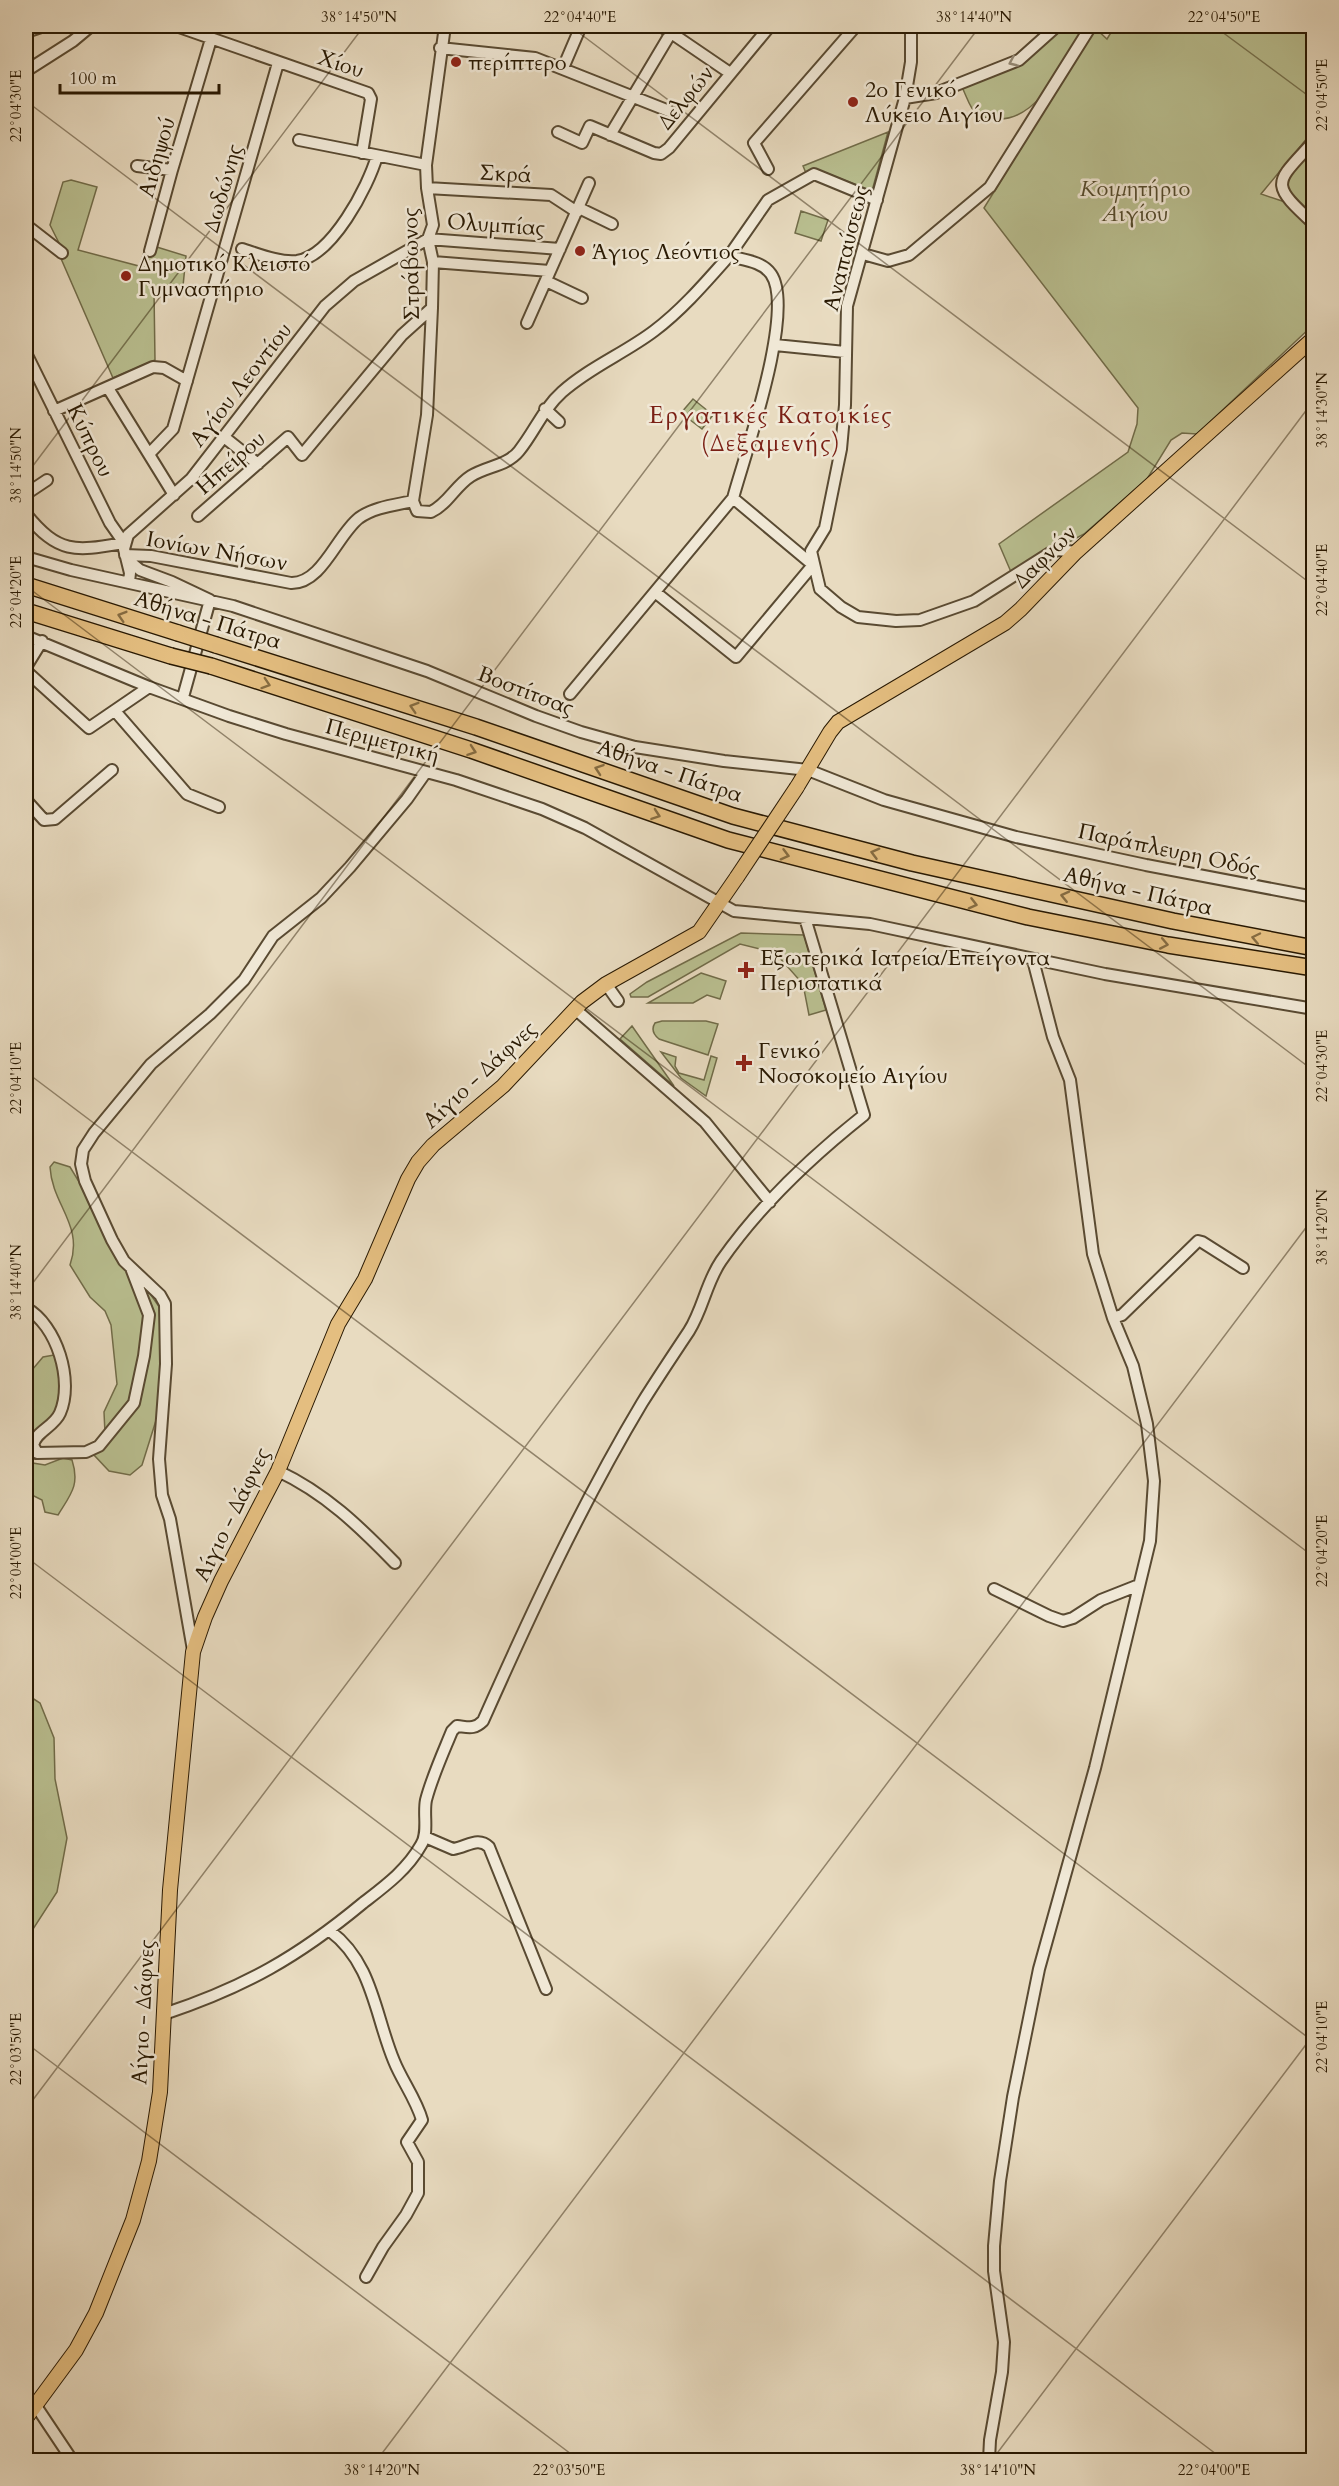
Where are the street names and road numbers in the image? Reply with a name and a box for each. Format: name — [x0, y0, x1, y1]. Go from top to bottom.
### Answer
street label: Χίου — [314, 42, 368, 85]
street label: Δελφών — [651, 59, 721, 136]
street label: Αιδηψού — [131, 114, 183, 201]
street label: Δωδώνης — [196, 141, 250, 236]
street label: Σκρά — [479, 158, 533, 190]
street label: Αναπαύσεως — [816, 182, 876, 314]
street label: Στράβωνος — [395, 207, 427, 321]
street label: Ολυμπίας — [446, 207, 546, 243]
street label: Αγίου Λεοντίου — [183, 316, 299, 453]
street label: Κύπρου — [59, 399, 121, 482]
street label: Ηπείρου — [189, 424, 272, 502]
street label: Δαφνών — [1006, 518, 1083, 595]
street label: Ιονίων Νήσων — [144, 524, 290, 578]
street label: Αθήνα - Πάτρα — [131, 583, 285, 656]
street label: Βοστίτσας — [473, 659, 578, 723]
street label: Περιμετρική — [322, 711, 443, 771]
street label: Αθήνα - Πάτρα — [593, 732, 746, 810]
street label: Παράπλευρη Οδός — [1075, 816, 1262, 884]
street label: Αθήνα - Πάτρα — [1060, 859, 1215, 923]
street label: Αίγιο - Δάφνες — [416, 1014, 543, 1135]
street label: Αίγιο - Δάφνες — [187, 1442, 277, 1586]
street label: Αίγιο - Δάφνες — [124, 1939, 162, 2086]

